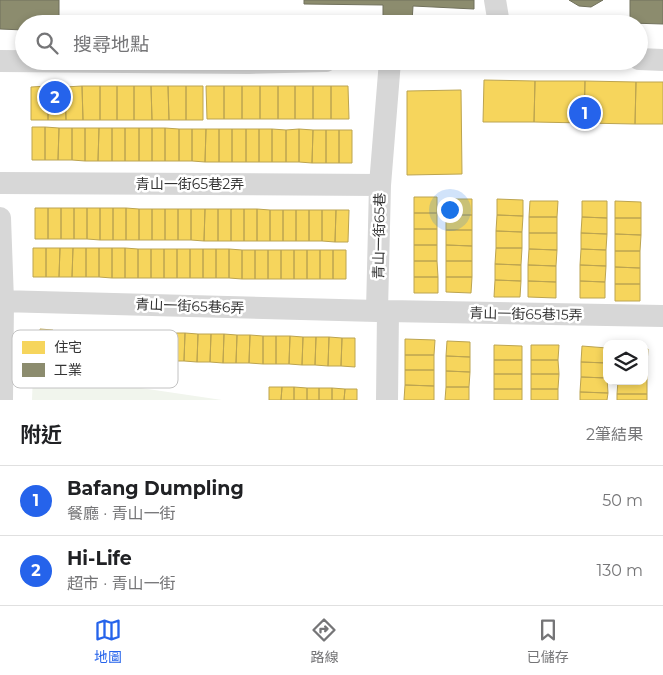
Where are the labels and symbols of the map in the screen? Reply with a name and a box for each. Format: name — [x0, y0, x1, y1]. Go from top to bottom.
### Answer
pin: 2 — [39, 78, 71, 116]
pin: 1 — [569, 94, 601, 132]
street label: 青山一街65巷2弄 — [136, 175, 244, 193]
street label: 青山一街65巷 — [369, 193, 389, 279]
your location — [437, 197, 463, 223]
street label: 青山一街65巷6弄 — [135, 295, 245, 317]
street label: 青山一街65巷15弄 — [469, 304, 583, 324]
legend — [12, 330, 178, 388]
text: 住宅 — [54, 338, 82, 356]
text: 工業 — [54, 361, 82, 379]

